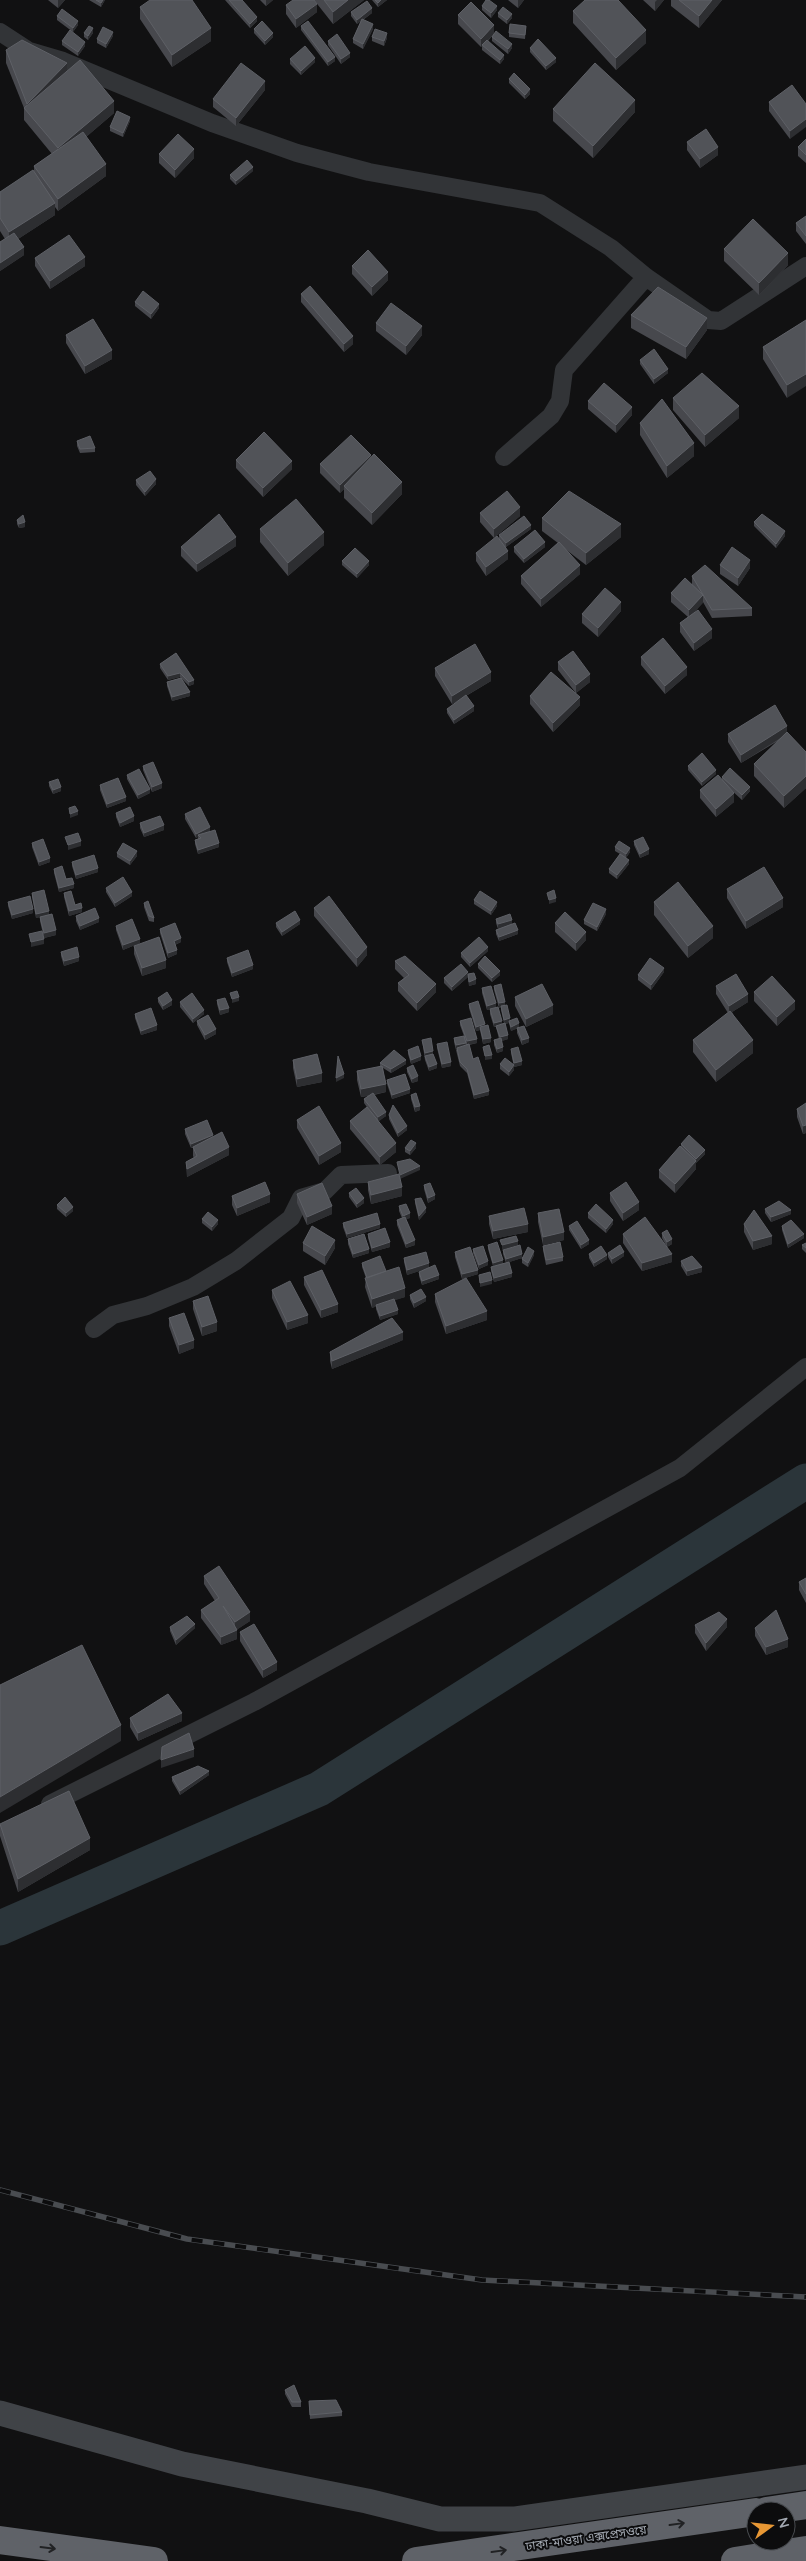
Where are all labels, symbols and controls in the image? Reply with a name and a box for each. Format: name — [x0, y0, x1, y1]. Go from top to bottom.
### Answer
north arrow — [746, 2501, 796, 2551]
text: N — [774, 2515, 794, 2530]
one-way arrow — [669, 2519, 685, 2529]
street label: ঢাকা-মাওয়া এক্সপ্রেসওয়ে — [524, 2522, 648, 2554]
one-way arrow — [40, 2543, 56, 2553]
one-way arrow — [490, 2545, 506, 2555]

